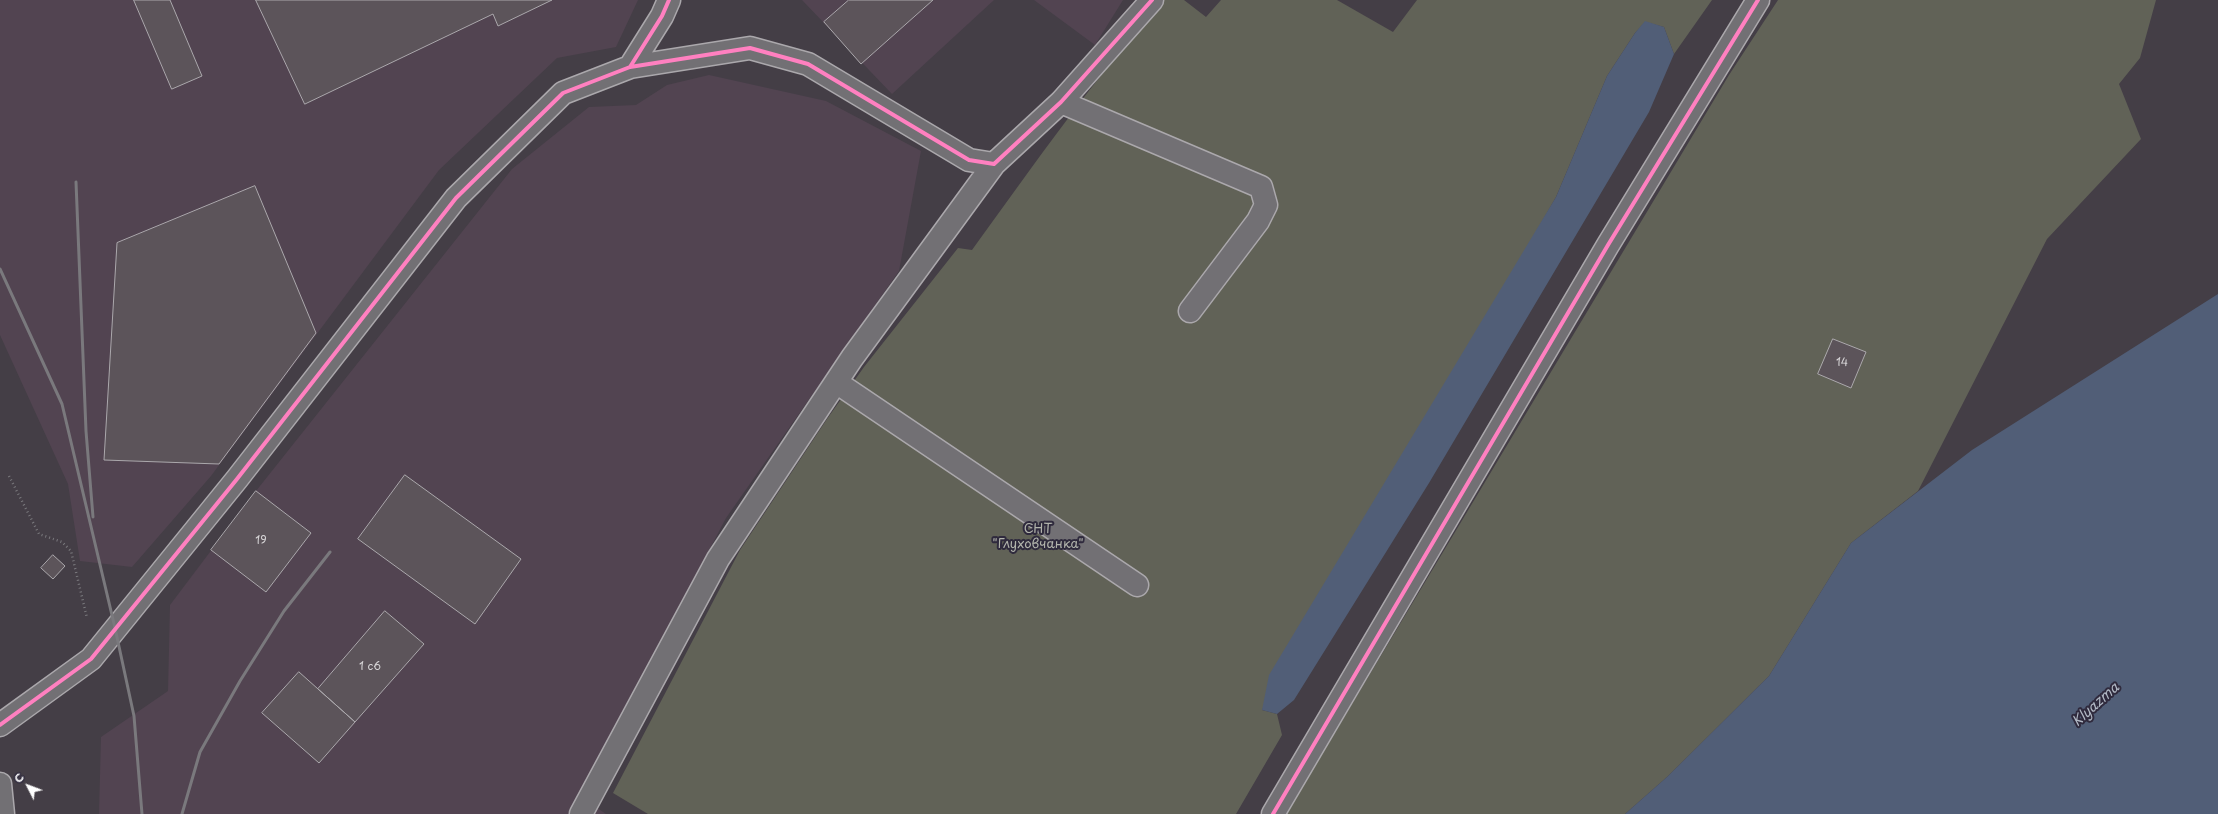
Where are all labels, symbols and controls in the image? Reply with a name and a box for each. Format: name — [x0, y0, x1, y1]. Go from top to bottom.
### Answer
house number: 14 — [1836, 356, 1848, 370]
park label: СНТ "Глуховчанка" — [992, 521, 1084, 552]
house number: 19 — [255, 534, 267, 548]
house number: 1 с6 — [359, 660, 381, 674]
water label: Klyazma — [2069, 680, 2123, 730]
north arrow — [8, 766, 48, 806]
text: С — [10, 769, 28, 786]

